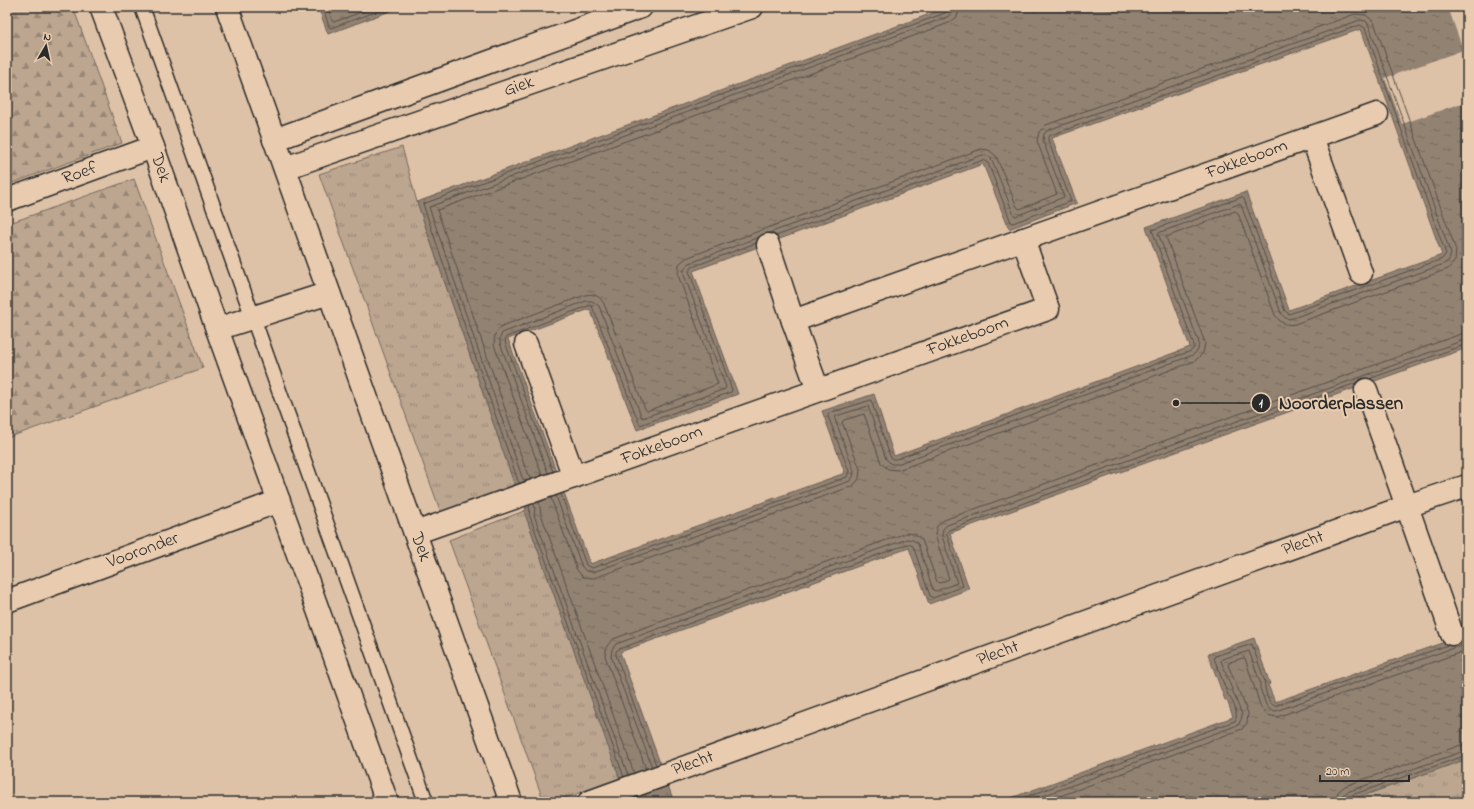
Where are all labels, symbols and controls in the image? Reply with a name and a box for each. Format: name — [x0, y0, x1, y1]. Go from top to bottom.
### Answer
north arrow — [26, 26, 66, 66]
text: N — [42, 29, 52, 46]
street label: Giek — [500, 70, 538, 104]
street label: Fokkeboom — [1202, 133, 1291, 187]
street label: Dek — [143, 149, 177, 186]
street label: Roef — [59, 155, 102, 192]
street label: Fokkeboom — [923, 310, 1012, 364]
callout: Noorderplassen — [1251, 387, 1411, 418]
text: Noorderplassen — [1279, 391, 1403, 418]
text: 1 — [1259, 395, 1263, 413]
street label: Fokkeboom — [617, 419, 706, 473]
street label: Plecht — [1278, 524, 1328, 564]
street label: Vooronder — [102, 526, 183, 576]
street label: Dek — [402, 528, 437, 565]
street label: Plecht — [973, 634, 1023, 674]
street label: Plecht — [668, 744, 718, 784]
scale bar — [1320, 757, 1409, 783]
text: 20 m — [1326, 763, 1349, 781]

